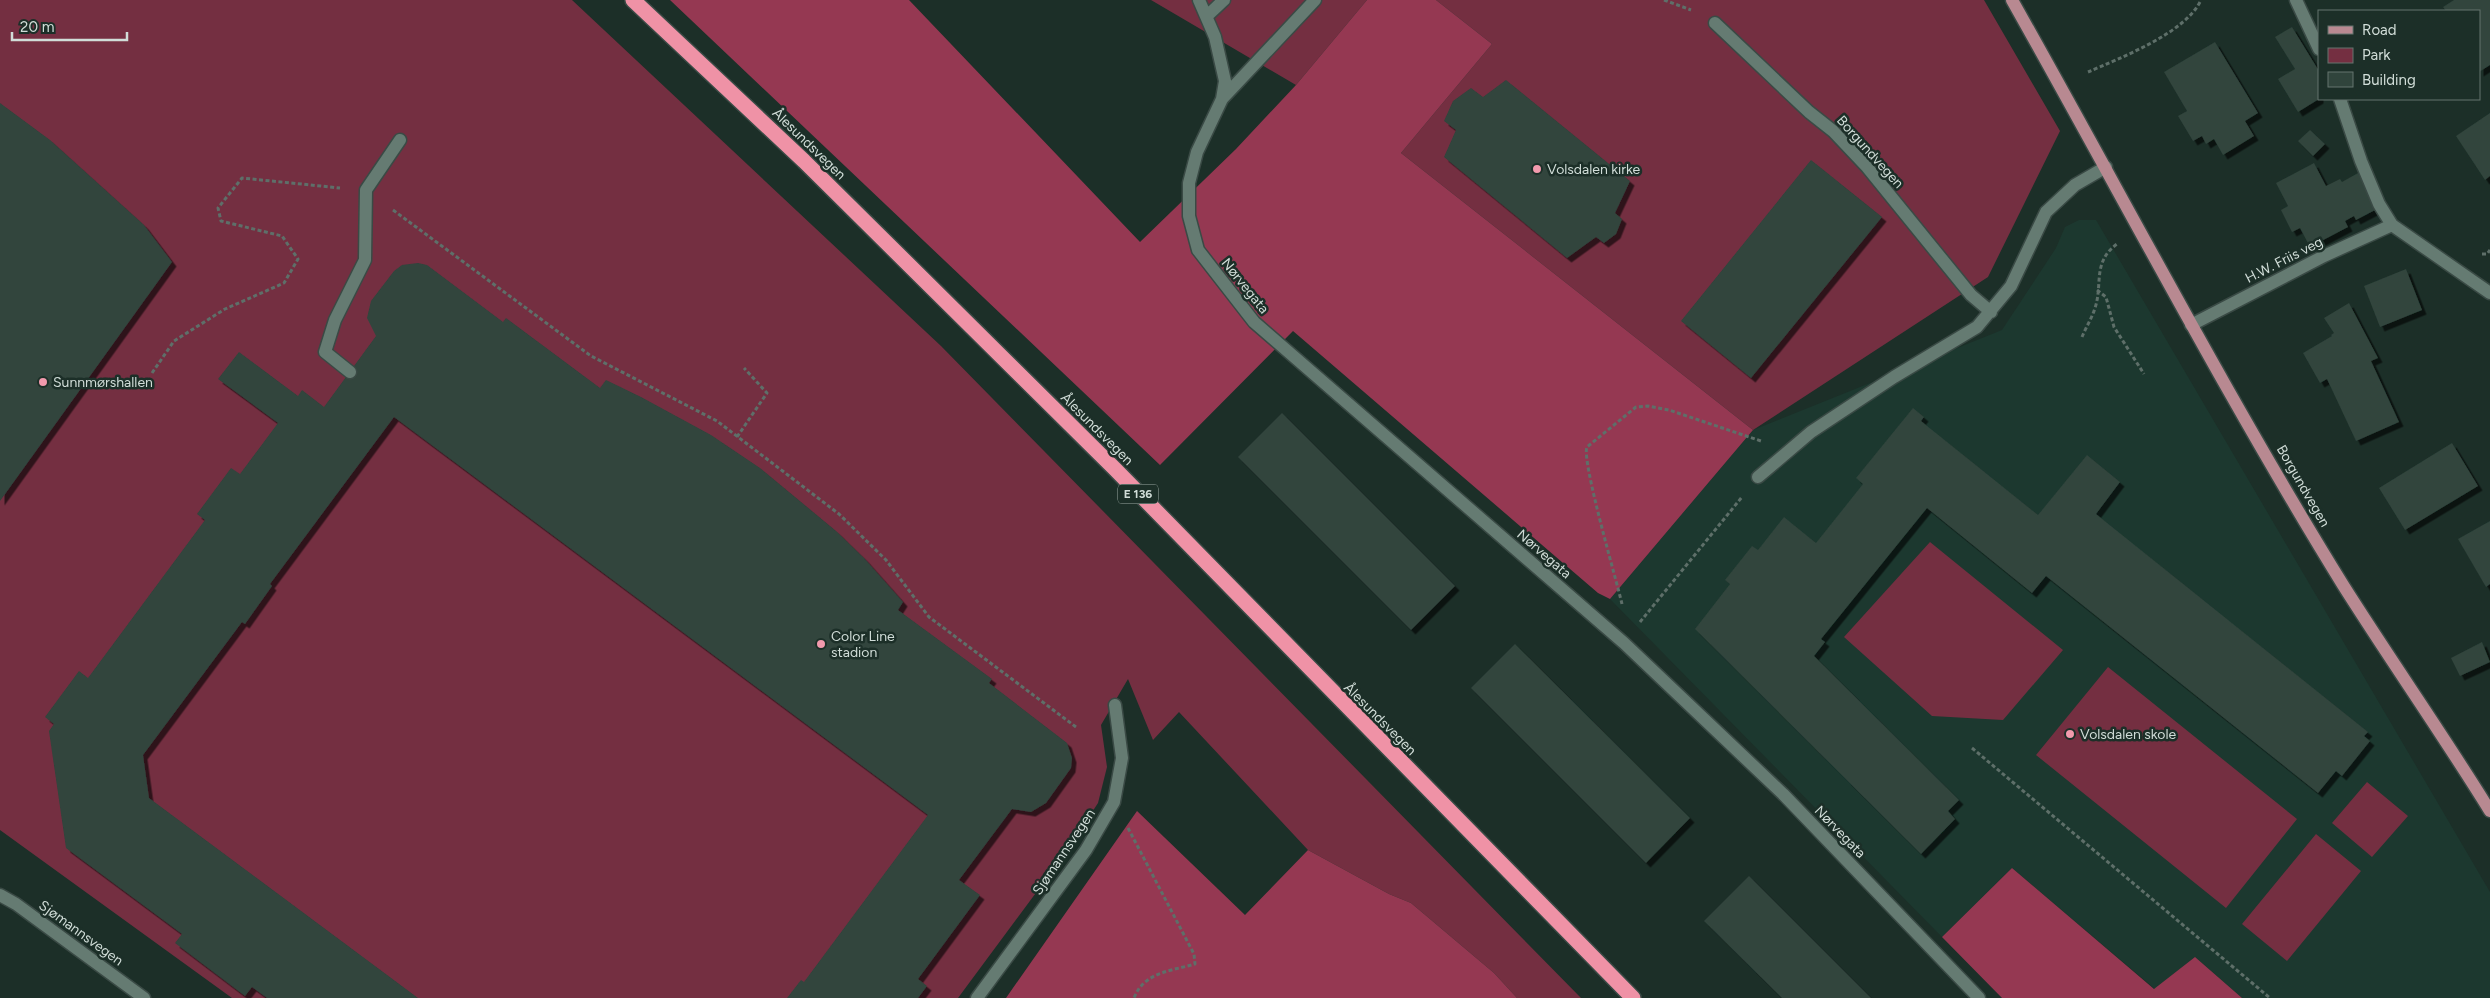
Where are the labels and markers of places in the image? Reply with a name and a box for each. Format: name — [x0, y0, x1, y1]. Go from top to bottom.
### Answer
place label: Volsdalen kirke — [1547, 161, 1641, 178]
marker: Volsdalen kirke — [1531, 163, 1543, 175]
place label: Sunnmørshallen — [53, 374, 153, 391]
marker: Sunnmørshallen — [37, 376, 49, 388]
place label: Color Line stadion — [831, 628, 895, 661]
marker: Color Line stadion — [815, 638, 827, 650]
place label: Volsdalen skole — [2080, 726, 2177, 743]
marker: Volsdalen skole — [2064, 728, 2076, 740]

